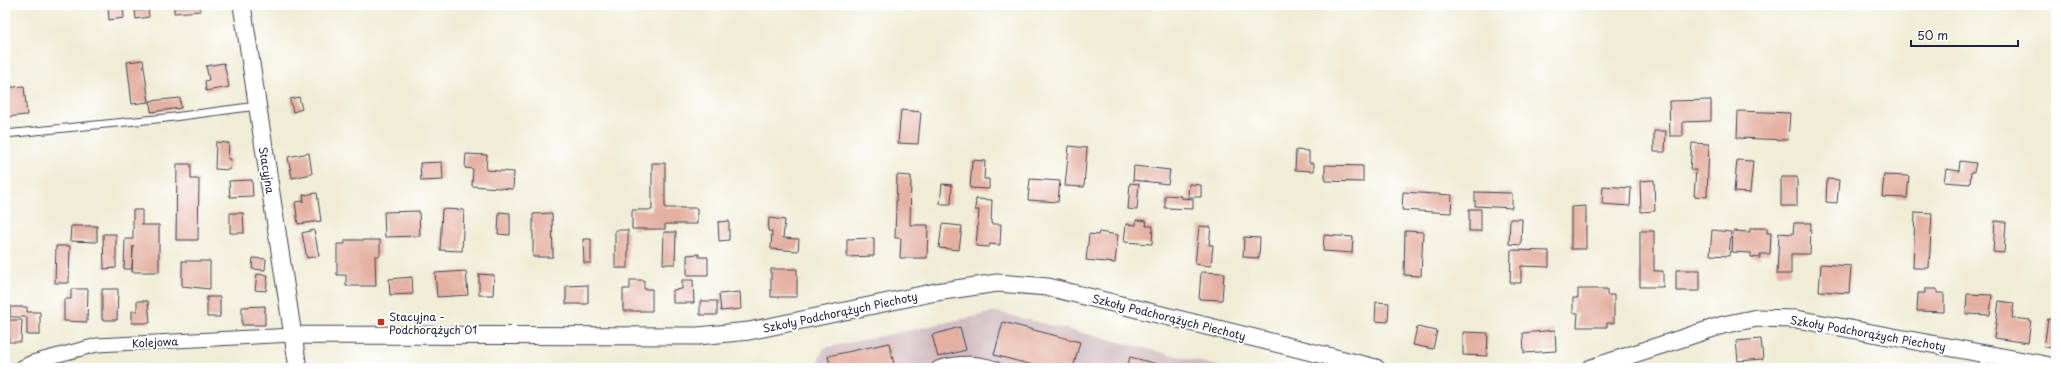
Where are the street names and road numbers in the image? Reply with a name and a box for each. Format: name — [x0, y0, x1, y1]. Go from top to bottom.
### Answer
street label: Stacyjna — [255, 145, 279, 195]
street label: Szkoły Podchorążych Piechoty — [761, 287, 919, 337]
street label: Szkoły Podchorążych Piechoty — [1090, 290, 1248, 344]
street label: Szkoły Podchorążych Piechoty — [1789, 311, 1947, 355]
street label: Kolejowa — [132, 332, 179, 352]

